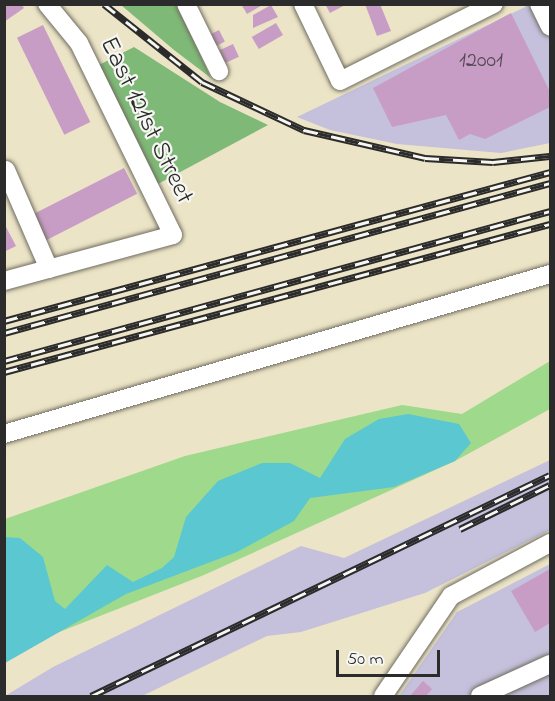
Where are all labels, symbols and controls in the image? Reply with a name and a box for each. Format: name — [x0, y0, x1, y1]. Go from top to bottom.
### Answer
street label: East 121st Street — [91, 32, 199, 210]
house number: 12001 — [459, 49, 503, 75]
scale bar — [339, 638, 442, 676]
text: 50 m — [347, 647, 384, 673]

